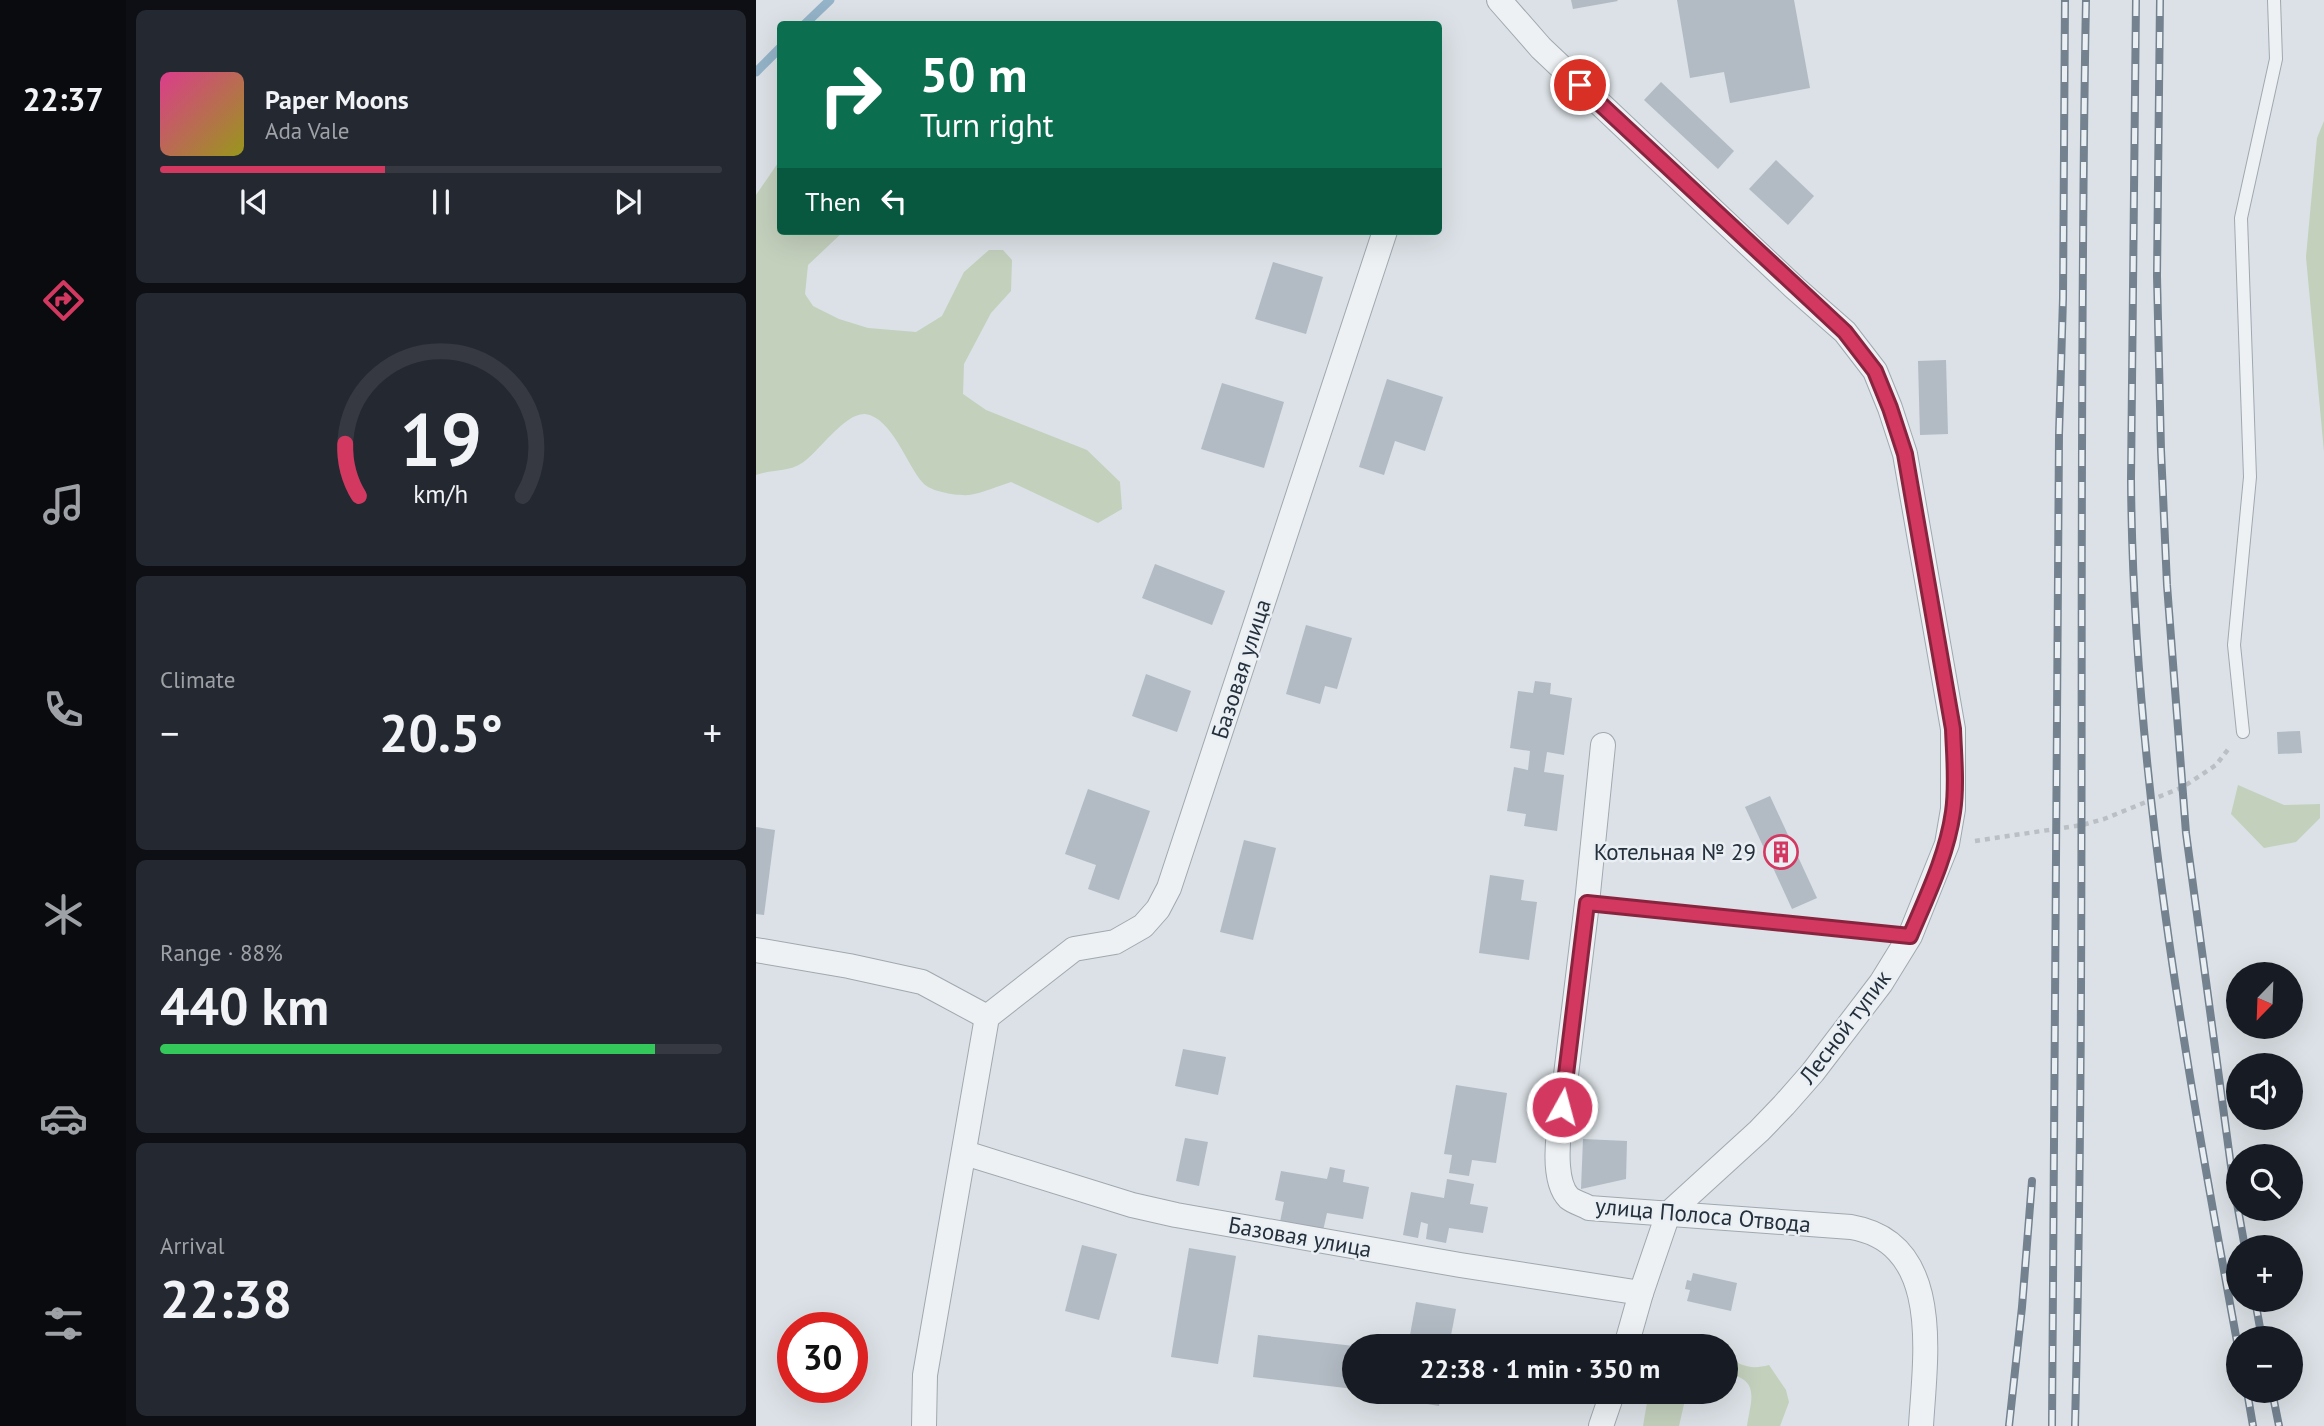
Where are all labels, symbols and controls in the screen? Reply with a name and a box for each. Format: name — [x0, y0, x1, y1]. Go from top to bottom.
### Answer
text: 50 m — [920, 42, 1027, 106]
icon: right — [805, 49, 896, 140]
pin — [1550, 55, 1610, 115]
icon: arrive — [1561, 66, 1599, 104]
text: 22:37 — [22, 78, 104, 120]
text: Paper Moons — [265, 83, 409, 116]
text: Turn right — [920, 104, 1054, 146]
text: Ada Vale — [265, 116, 349, 145]
icon: left — [875, 182, 913, 220]
icon: previous — [235, 183, 273, 221]
icon: pause — [422, 183, 460, 221]
icon: next — [609, 183, 647, 221]
text: Then — [805, 185, 861, 218]
icon: directions — [39, 276, 88, 325]
text: 19 — [400, 392, 482, 486]
text: km/h — [414, 478, 468, 510]
icon: music — [39, 480, 88, 529]
street label: Базовая улица — [1204, 595, 1277, 742]
text: Climate — [160, 665, 235, 694]
icon: phone — [39, 685, 88, 734]
text: 20.5° — [379, 699, 503, 766]
text: − — [160, 708, 179, 757]
text: + — [703, 708, 722, 757]
building icon: Котельная № 29 — [1762, 833, 1800, 871]
place label: Котельная № 29 — [1594, 837, 1756, 866]
icon: climate — [39, 890, 88, 939]
text: Range · 88% — [160, 938, 283, 967]
north arrow — [2226, 962, 2303, 1040]
map controls — [2226, 962, 2303, 1403]
street label: Лесной тупик — [1792, 964, 1897, 1090]
text: 440 km — [160, 972, 329, 1039]
button: sound — [2226, 1053, 2303, 1130]
position arrow — [1525, 1070, 1599, 1144]
icon: car — [39, 1094, 88, 1143]
button: search — [2226, 1144, 2303, 1221]
street label: улица Полоса Отвода — [1594, 1191, 1812, 1238]
street label: Базовая улица — [1226, 1210, 1374, 1263]
text: Arrival — [160, 1231, 224, 1260]
button: + — [2226, 1235, 2303, 1312]
text: 22:38 — [160, 1265, 292, 1332]
icon: filters — [39, 1299, 88, 1348]
speed limit sign: 30 — [777, 1312, 868, 1403]
button: − — [2226, 1326, 2303, 1403]
text: 22:38 · 1 min · 350 m — [1420, 1352, 1660, 1385]

